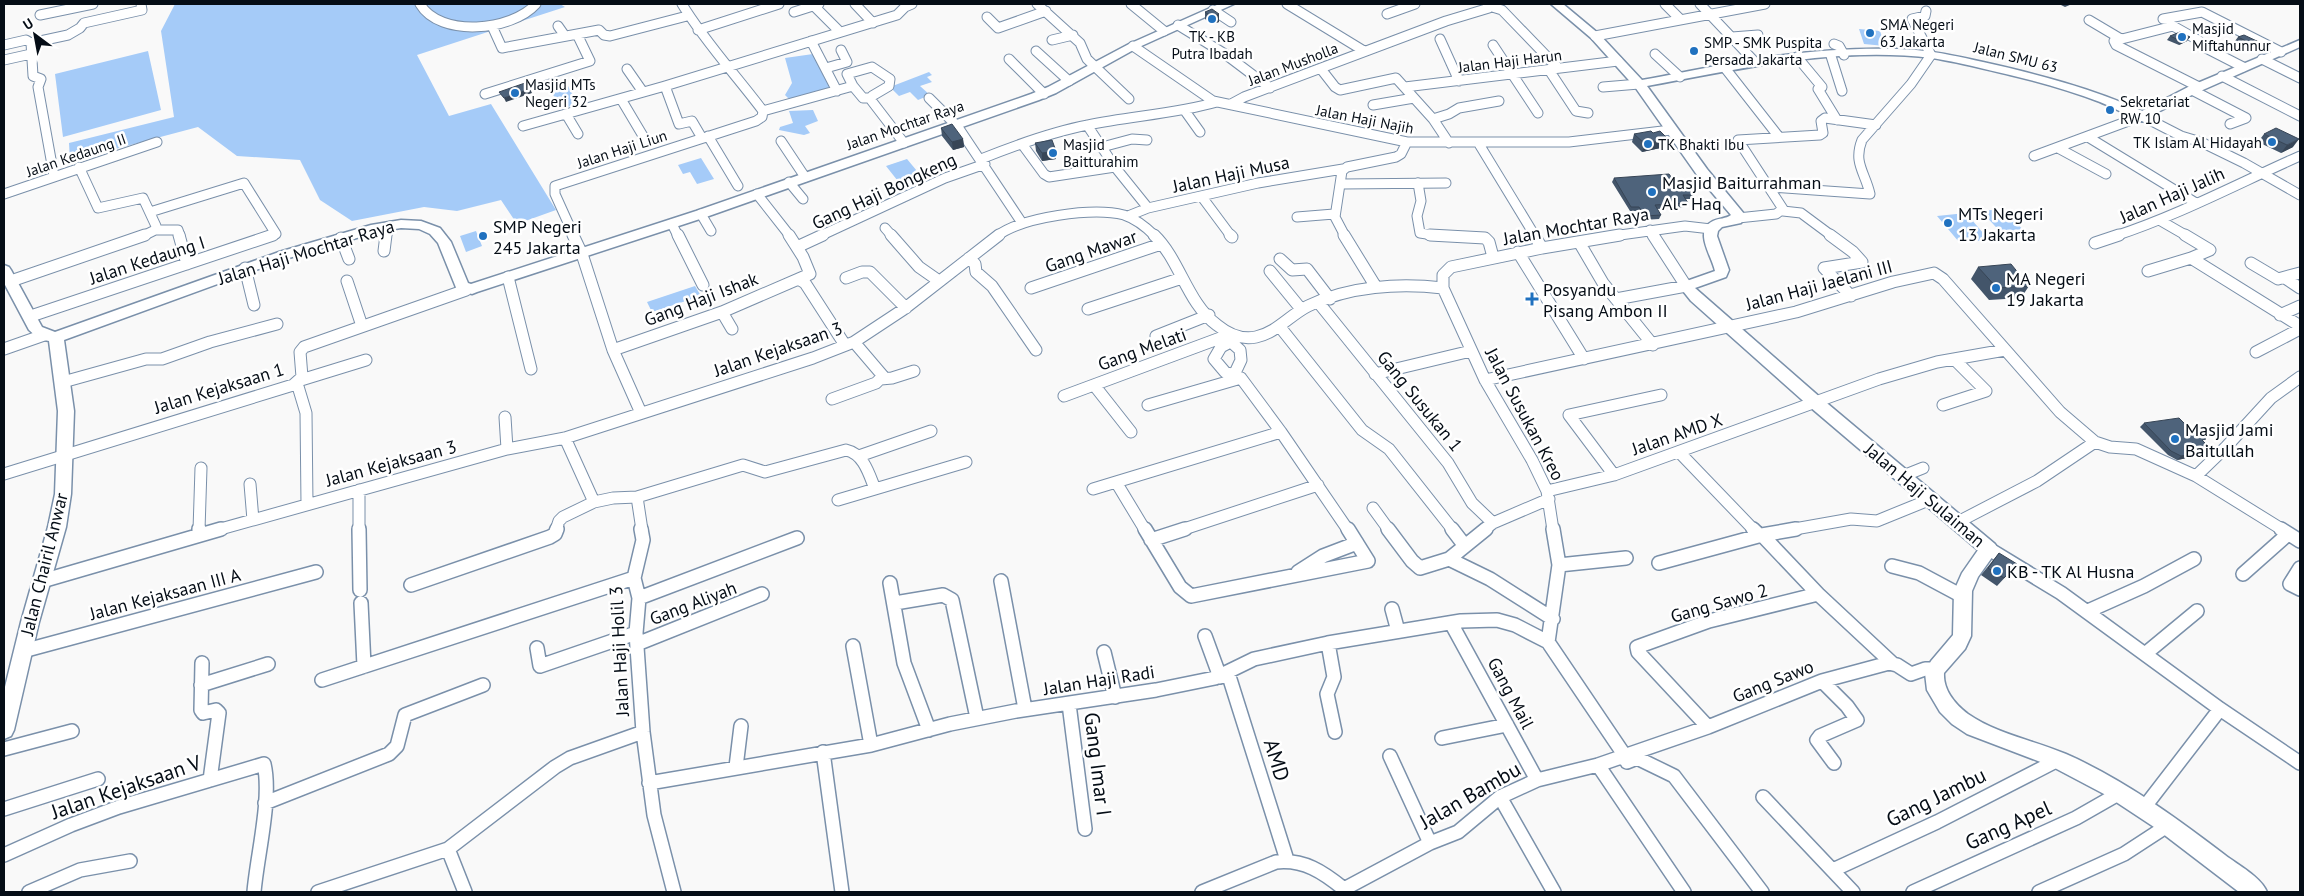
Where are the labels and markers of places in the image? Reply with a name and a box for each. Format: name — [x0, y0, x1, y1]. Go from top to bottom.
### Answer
marker: TK - KB Putra Ibadah — [1206, 13, 1218, 25]
place label: SMA Negeri 63 Jakarta — [1880, 15, 1954, 51]
place label: Masjid Miftahunnur — [2192, 19, 2271, 55]
place label: TK - KB Putra Ibadah — [1171, 27, 1253, 63]
marker: SMA Negeri 63 Jakarta — [1864, 27, 1876, 39]
marker: Masjid Miftahunnur — [2176, 31, 2188, 43]
place label: SMP - SMK Puspita Persada Jakarta — [1704, 33, 1822, 69]
marker: SMP - SMK Puspita Persada Jakarta — [1688, 45, 1700, 57]
place label: Masjid MTs Negeri 32 — [525, 75, 596, 111]
marker: Masjid MTs Negeri 32 — [509, 87, 521, 99]
place label: Sekretariat RW 10 — [2120, 92, 2190, 128]
marker: Sekretariat RW 10 — [2104, 104, 2116, 116]
place label: TK Islam Al Hidayah — [2133, 133, 2262, 152]
place label: Masjid Baitturahim — [1063, 135, 1138, 171]
place label: TK Bhakti Ibu — [1658, 135, 1744, 154]
marker: TK Islam Al Hidayah — [2266, 136, 2278, 148]
marker: TK Bhakti Ibu — [1642, 138, 1654, 150]
marker: Masjid Baitturahim — [1047, 147, 1059, 159]
place label: Masjid Baiturrahman Al - Haq — [1662, 171, 1821, 215]
marker: Masjid Baiturrahman Al - Haq — [1646, 186, 1658, 198]
place label: MTs Negeri 13 Jakarta — [1958, 202, 2044, 246]
place label: SMP Negeri 245 Jakarta — [493, 215, 582, 259]
marker: MTs Negeri 13 Jakarta — [1942, 217, 1954, 229]
marker: SMP Negeri 245 Jakarta — [477, 230, 489, 242]
place label: MA Negeri 19 Jakarta — [2006, 267, 2086, 311]
place label: Posyandu Pisang Ambon II — [1543, 278, 1668, 322]
marker: MA Negeri 19 Jakarta — [1990, 282, 2002, 294]
marker: Posyandu Pisang Ambon II — [1525, 292, 1539, 306]
place label: Masjid Jami Baitullah — [2185, 418, 2273, 462]
marker: Masjid Jami Baitullah — [2169, 433, 2181, 445]
place label: KB - TK Al Husna — [2007, 560, 2135, 583]
marker: KB - TK Al Husna — [1991, 565, 2003, 577]

